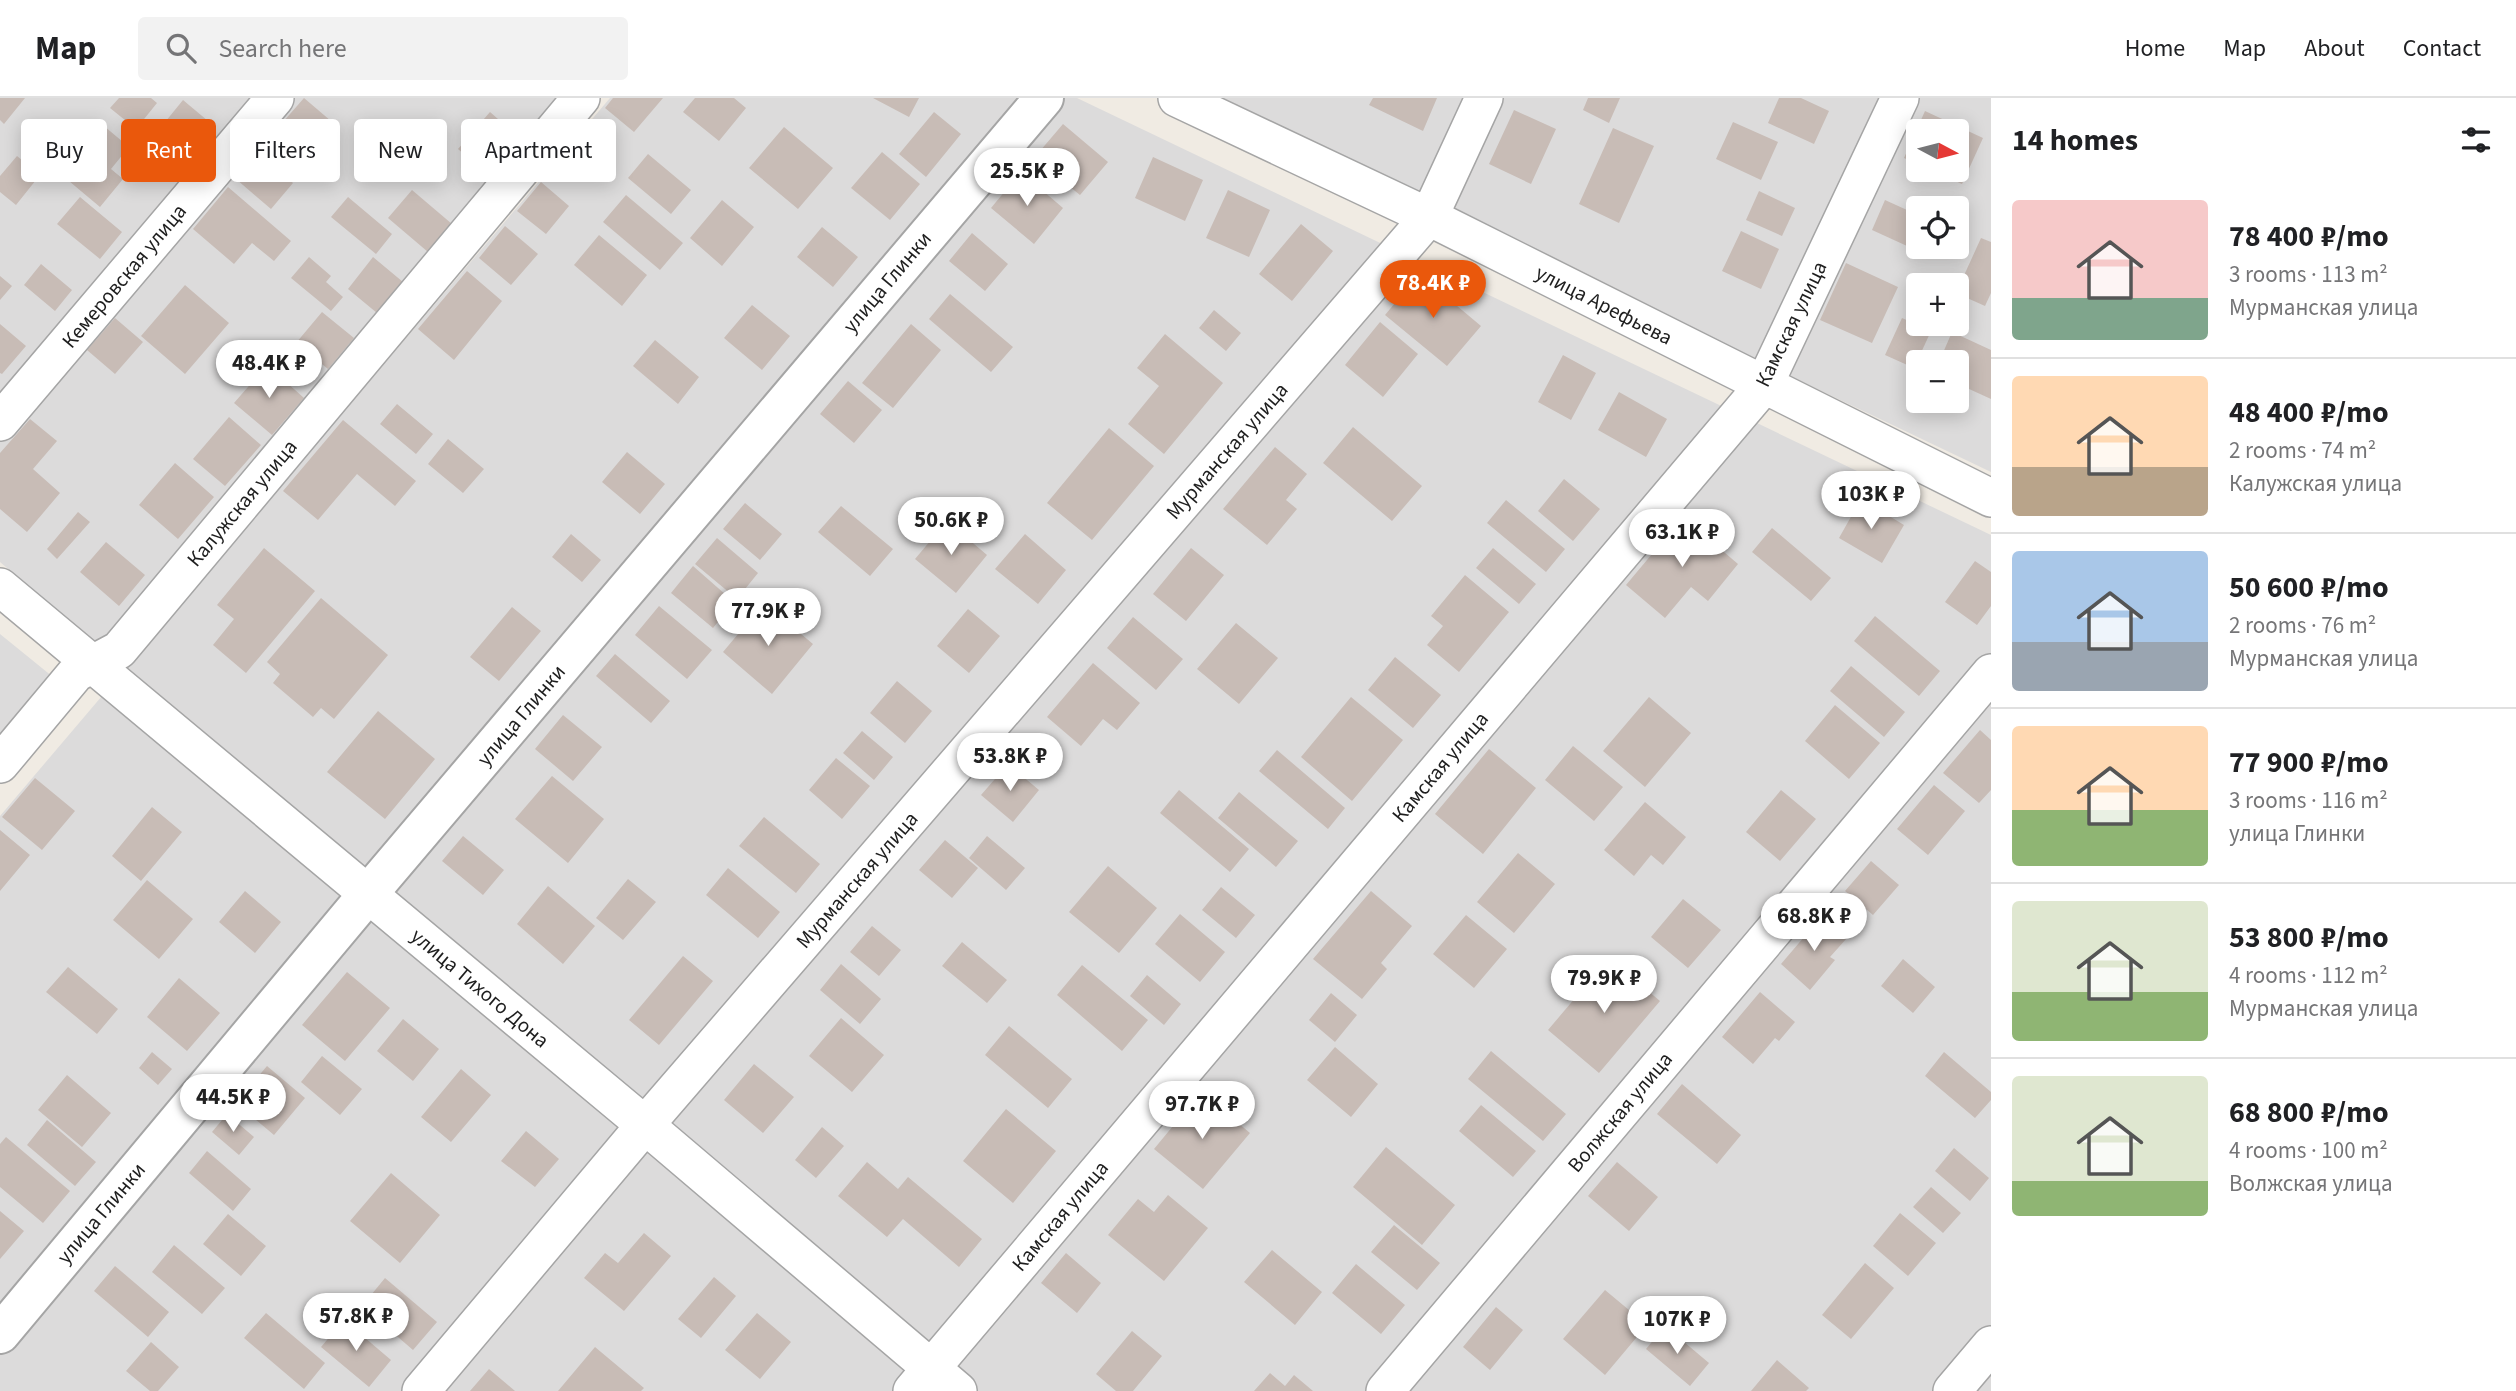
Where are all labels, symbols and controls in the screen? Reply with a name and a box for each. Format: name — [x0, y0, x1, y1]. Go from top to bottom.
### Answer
search box — [138, 17, 628, 80]
text: Map — [35, 25, 96, 72]
icon: search — [162, 29, 200, 67]
text: Search here — [218, 30, 347, 67]
text: Home — [2125, 31, 2185, 66]
text: Map — [2223, 31, 2266, 66]
text: About — [2304, 31, 2365, 66]
text: Contact — [2403, 31, 2481, 66]
chip: Buy — [21, 119, 107, 182]
chip: Rent — [121, 119, 216, 182]
chip: Filters — [230, 119, 340, 182]
chip: New — [354, 119, 447, 182]
chip: Apartment — [461, 119, 616, 182]
north arrow — [1906, 119, 1969, 182]
map controls — [1906, 119, 1969, 413]
text: 14 homes — [2012, 119, 2138, 162]
icon: filters — [2457, 121, 2495, 159]
pin: 25.5K ₽ — [962, 148, 1092, 208]
text: 25.5K ₽ — [990, 154, 1064, 187]
button: locate — [1906, 196, 1969, 259]
street label: Кемеровская улица — [55, 197, 193, 355]
text: 78 400 ₽/mo — [2229, 215, 2389, 258]
street label: улица Глинки — [836, 225, 938, 339]
icon: home — [2068, 228, 2152, 312]
street label: Камская улица — [1748, 256, 1834, 392]
street label: улица Арефьева — [1530, 258, 1678, 352]
text: 3 rooms · 113 m² — [2229, 258, 2388, 291]
pin: 78.4K ₽ — [1368, 260, 1498, 320]
text: 78.4K ₽ — [1396, 266, 1470, 299]
button: + — [1906, 273, 1969, 336]
text: Мурманская улица — [2229, 291, 2418, 324]
pin: 48.4K ₽ — [204, 341, 334, 400]
text: 48.4K ₽ — [232, 346, 306, 379]
button: − — [1906, 350, 1969, 413]
street label: Мурманская улица — [1159, 376, 1295, 526]
text: 48 400 ₽/mo — [2229, 391, 2389, 434]
icon: home — [2068, 404, 2152, 488]
street label: Калужская улица — [180, 433, 304, 573]
text: 2 rooms · 74 m² — [2229, 434, 2376, 467]
text: Калужская улица — [2229, 467, 2402, 500]
pin: 103K ₽ — [1814, 472, 1928, 531]
text: 103K ₽ — [1837, 477, 1905, 510]
pin: 50.6K ₽ — [886, 498, 1016, 557]
text: 50.6K ₽ — [914, 503, 988, 536]
pin: 63.1K ₽ — [1617, 510, 1747, 569]
text: 63.1K ₽ — [1645, 515, 1719, 548]
text: 50 600 ₽/mo — [2229, 566, 2389, 609]
icon: home — [2068, 579, 2152, 663]
pin: 77.9K ₽ — [703, 588, 833, 648]
text: 77.9K ₽ — [731, 594, 805, 627]
text: 2 rooms · 76 m² — [2229, 609, 2376, 642]
text: Мурманская улица — [2229, 642, 2418, 675]
street label: улица Глинки — [470, 658, 572, 772]
street label: Камская улица — [1385, 705, 1495, 829]
pin: 53.8K ₽ — [945, 734, 1075, 793]
text: 53.8K ₽ — [973, 739, 1047, 772]
text: 77 900 ₽/mo — [2229, 741, 2389, 784]
icon: home — [2068, 754, 2152, 838]
text: 3 rooms · 116 m² — [2229, 784, 2388, 817]
street label: Мурманская улица — [789, 805, 925, 955]
text: улица Глинки — [2229, 817, 2365, 850]
pin: 68.8K ₽ — [1749, 894, 1879, 953]
text: 68.8K ₽ — [1777, 899, 1851, 932]
text: 53 800 ₽/mo — [2229, 916, 2389, 959]
street label: улица Тихого Дона — [404, 921, 556, 1055]
icon: home — [2068, 929, 2152, 1013]
pin: 79.9K ₽ — [1539, 956, 1669, 1015]
text: 4 rooms · 112 m² — [2229, 959, 2388, 992]
text: 79.9K ₽ — [1567, 961, 1641, 994]
text: Мурманская улица — [2229, 992, 2418, 1025]
street label: Волжская улица — [1561, 1045, 1679, 1179]
pin: 44.5K ₽ — [168, 1074, 298, 1134]
text: 44.5K ₽ — [196, 1080, 270, 1113]
pin: 97.7K ₽ — [1137, 1082, 1267, 1141]
text: 97.7K ₽ — [1165, 1087, 1239, 1120]
text: 68 800 ₽/mo — [2229, 1091, 2389, 1134]
icon: home — [2068, 1104, 2152, 1188]
text: 4 rooms · 100 m² — [2229, 1134, 2388, 1167]
street label: Камская улица — [1005, 1154, 1115, 1278]
street label: улица Глинки — [50, 1156, 152, 1270]
text: Волжская улица — [2229, 1167, 2393, 1200]
pin: 57.8K ₽ — [291, 1294, 421, 1353]
pin: 107K ₽ — [1620, 1296, 1734, 1356]
text: 57.8K ₽ — [319, 1299, 393, 1332]
text: 107K ₽ — [1643, 1302, 1711, 1335]

